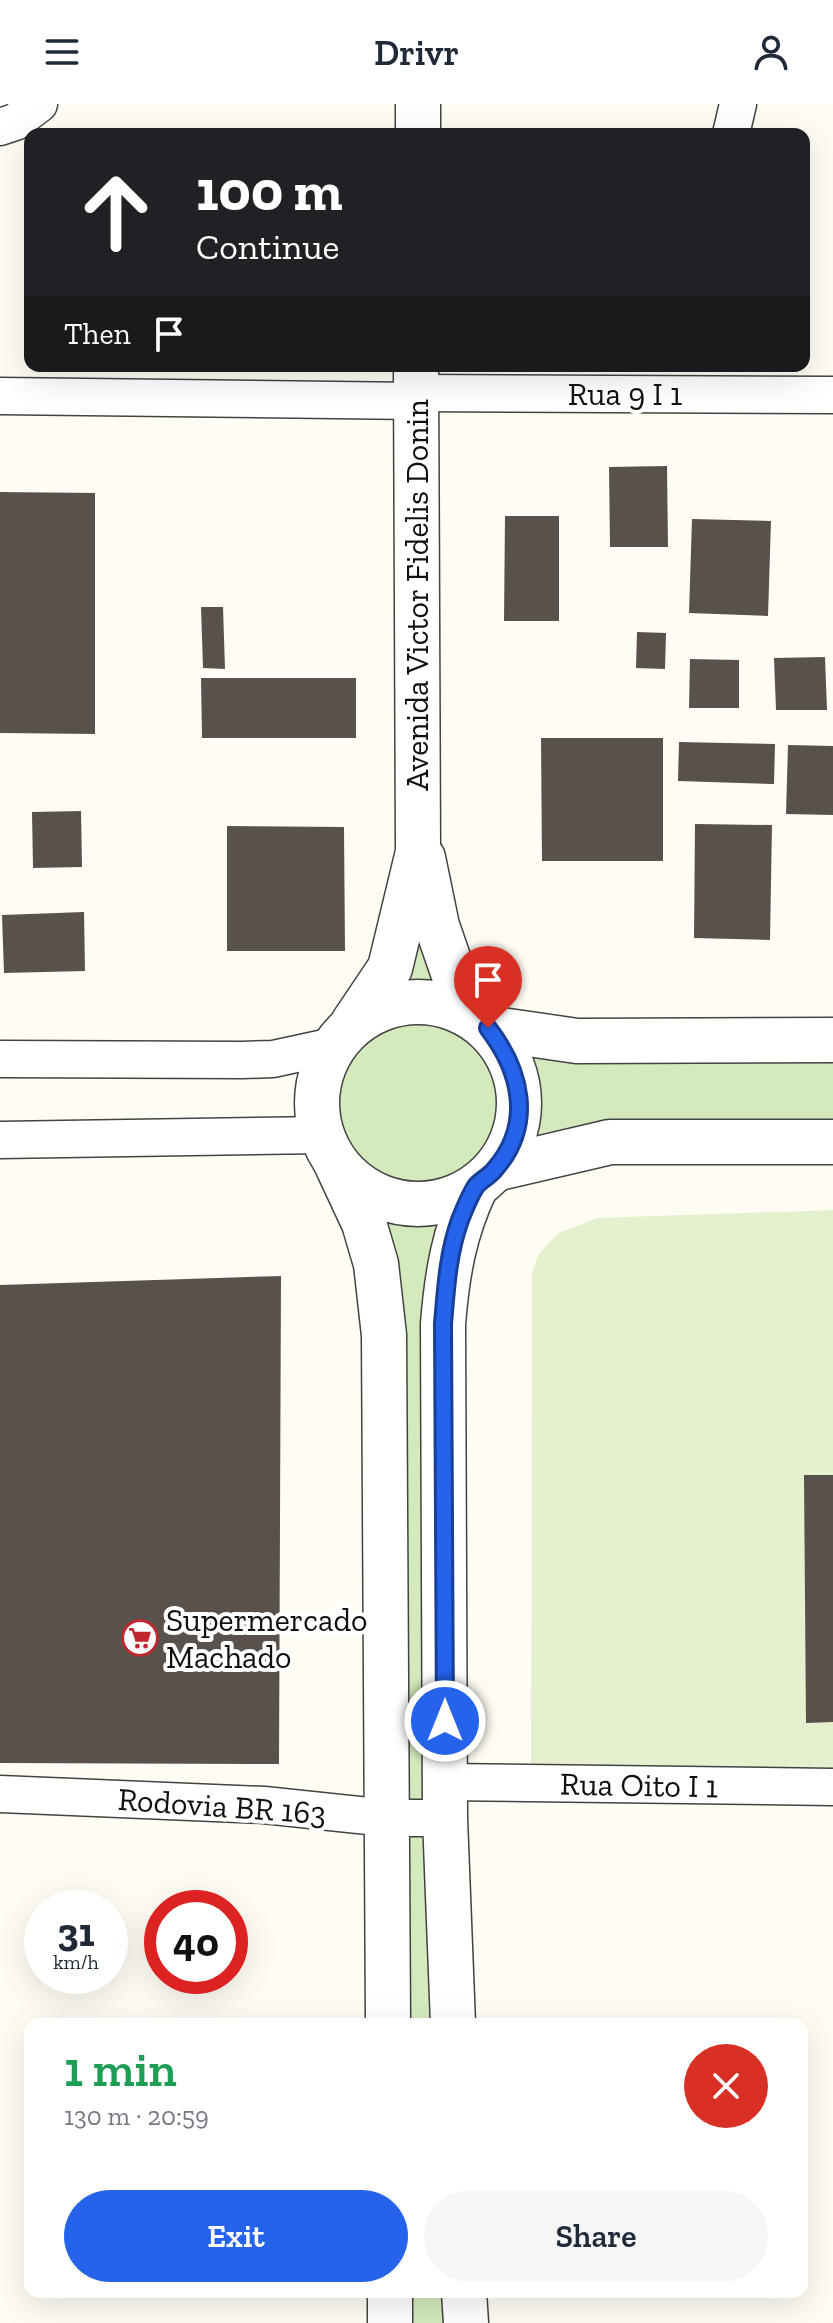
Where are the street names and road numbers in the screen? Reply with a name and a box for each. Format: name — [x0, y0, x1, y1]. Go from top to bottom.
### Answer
street label: Rua 9 I 1 — [568, 375, 682, 413]
street label: Avenida Victor Fidelis Donin — [398, 399, 436, 791]
street label: Rua Oito I 1 — [560, 1765, 718, 1805]
street label: Rodovia BR 163 — [117, 1780, 327, 1832]

